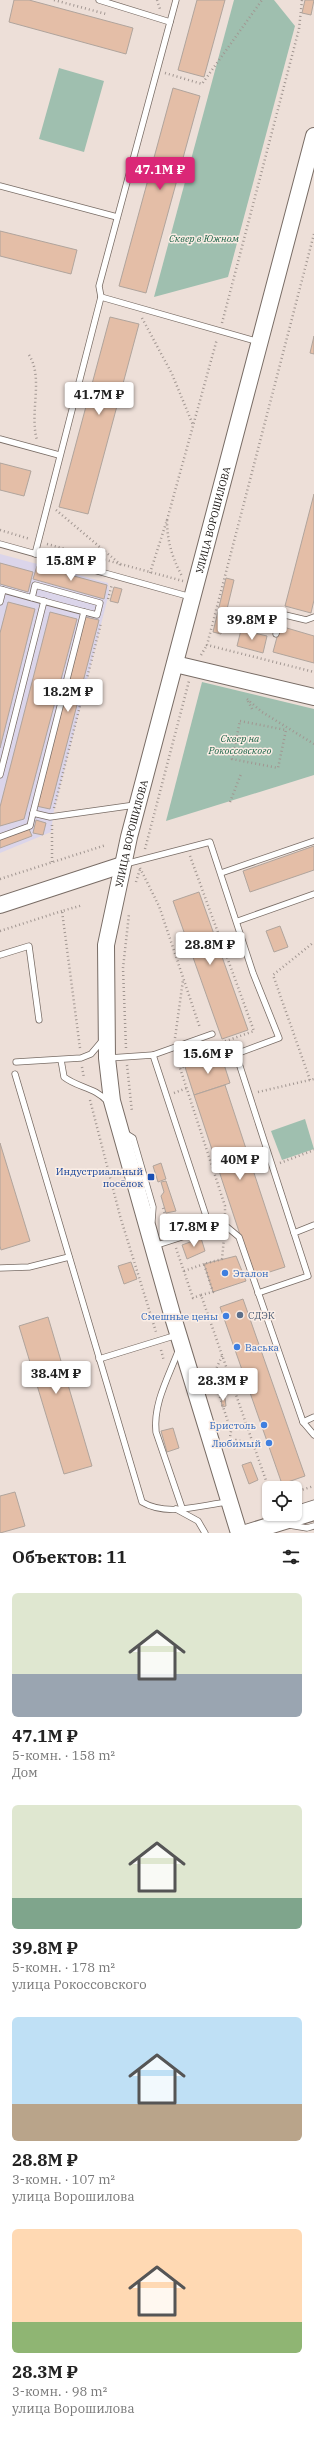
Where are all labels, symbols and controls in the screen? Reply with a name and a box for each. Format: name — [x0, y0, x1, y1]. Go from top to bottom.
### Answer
pin: 47.1M ₽ — [123, 157, 197, 191]
text: 47.1M ₽ — [135, 161, 185, 178]
park label: Сквер в Южном — [169, 232, 240, 245]
pin: 41.7M ₽ — [62, 382, 136, 416]
text: 41.7M ₽ — [74, 386, 124, 403]
street label: УЛИЦА ВОРОШИЛОВА — [193, 465, 234, 575]
pin: 15.8M ₽ — [34, 548, 108, 582]
text: 15.8M ₽ — [46, 552, 96, 569]
pin: 39.8M ₽ — [215, 607, 289, 641]
text: 39.8M ₽ — [227, 611, 277, 628]
pin: 18.2M ₽ — [31, 679, 105, 713]
text: 18.2M ₽ — [43, 683, 93, 700]
park label: Сквер на Рокоссовского — [208, 732, 272, 757]
street label: УЛИЦА ВОРОШИЛОВА — [112, 778, 151, 888]
pin: 28.8M ₽ — [173, 932, 247, 966]
text: 28.8M ₽ — [185, 936, 235, 953]
pin: 15.6M ₽ — [171, 1041, 245, 1075]
text: 15.6M ₽ — [183, 1045, 233, 1062]
pin: 40M ₽ — [212, 1147, 268, 1181]
text: 40M ₽ — [220, 1151, 260, 1168]
place label: Индустриальный посёлок — [56, 1165, 143, 1190]
marker: Индустриальный посёлок — [146, 1172, 156, 1182]
pin: 17.8M ₽ — [157, 1214, 231, 1248]
text: 17.8M ₽ — [169, 1218, 219, 1235]
place label: Эталон — [233, 1267, 269, 1280]
marker: Эталон — [220, 1268, 230, 1278]
place label: СДЭК — [248, 1309, 275, 1322]
place label: Смешные цены — [141, 1310, 218, 1323]
marker: СДЭК — [235, 1310, 245, 1320]
marker: Смешные цены — [221, 1311, 231, 1321]
place label: Васька — [245, 1341, 280, 1354]
marker: Васька — [232, 1342, 242, 1352]
pin: 38.4M ₽ — [19, 1361, 93, 1395]
text: 38.4M ₽ — [31, 1365, 81, 1382]
pin: 28.3M ₽ — [186, 1368, 260, 1402]
text: 28.3M ₽ — [198, 1372, 248, 1389]
place label: Бристоль — [210, 1419, 257, 1432]
marker: Бристоль — [259, 1420, 269, 1430]
place label: Любимый — [212, 1437, 261, 1450]
marker: Любимый — [264, 1438, 274, 1448]
map controls — [262, 1481, 302, 1521]
button: locate — [262, 1481, 302, 1521]
text: Объектов: 11 — [12, 1546, 127, 1568]
icon: filters — [280, 1546, 302, 1568]
icon: home — [121, 1619, 193, 1691]
text: 47.1M ₽ — [12, 1725, 78, 1747]
text: 5-комн. · 158 m² — [12, 1747, 115, 1764]
text: Дом — [12, 1764, 38, 1781]
icon: home — [121, 1831, 193, 1903]
text: 39.8M ₽ — [12, 1937, 78, 1959]
text: 5-комн. · 178 m² — [12, 1959, 115, 1976]
text: улица Рокоссовского — [12, 1976, 147, 1993]
icon: home — [121, 2043, 193, 2115]
text: 28.8M ₽ — [12, 2149, 78, 2171]
text: 3-комн. · 107 m² — [12, 2171, 115, 2188]
text: улица Ворошилова — [12, 2188, 135, 2205]
icon: home — [121, 2255, 193, 2327]
text: 28.3M ₽ — [12, 2361, 78, 2383]
text: 3-комн. · 98 m² — [12, 2383, 107, 2400]
text: улица Ворошилова — [12, 2400, 135, 2417]

